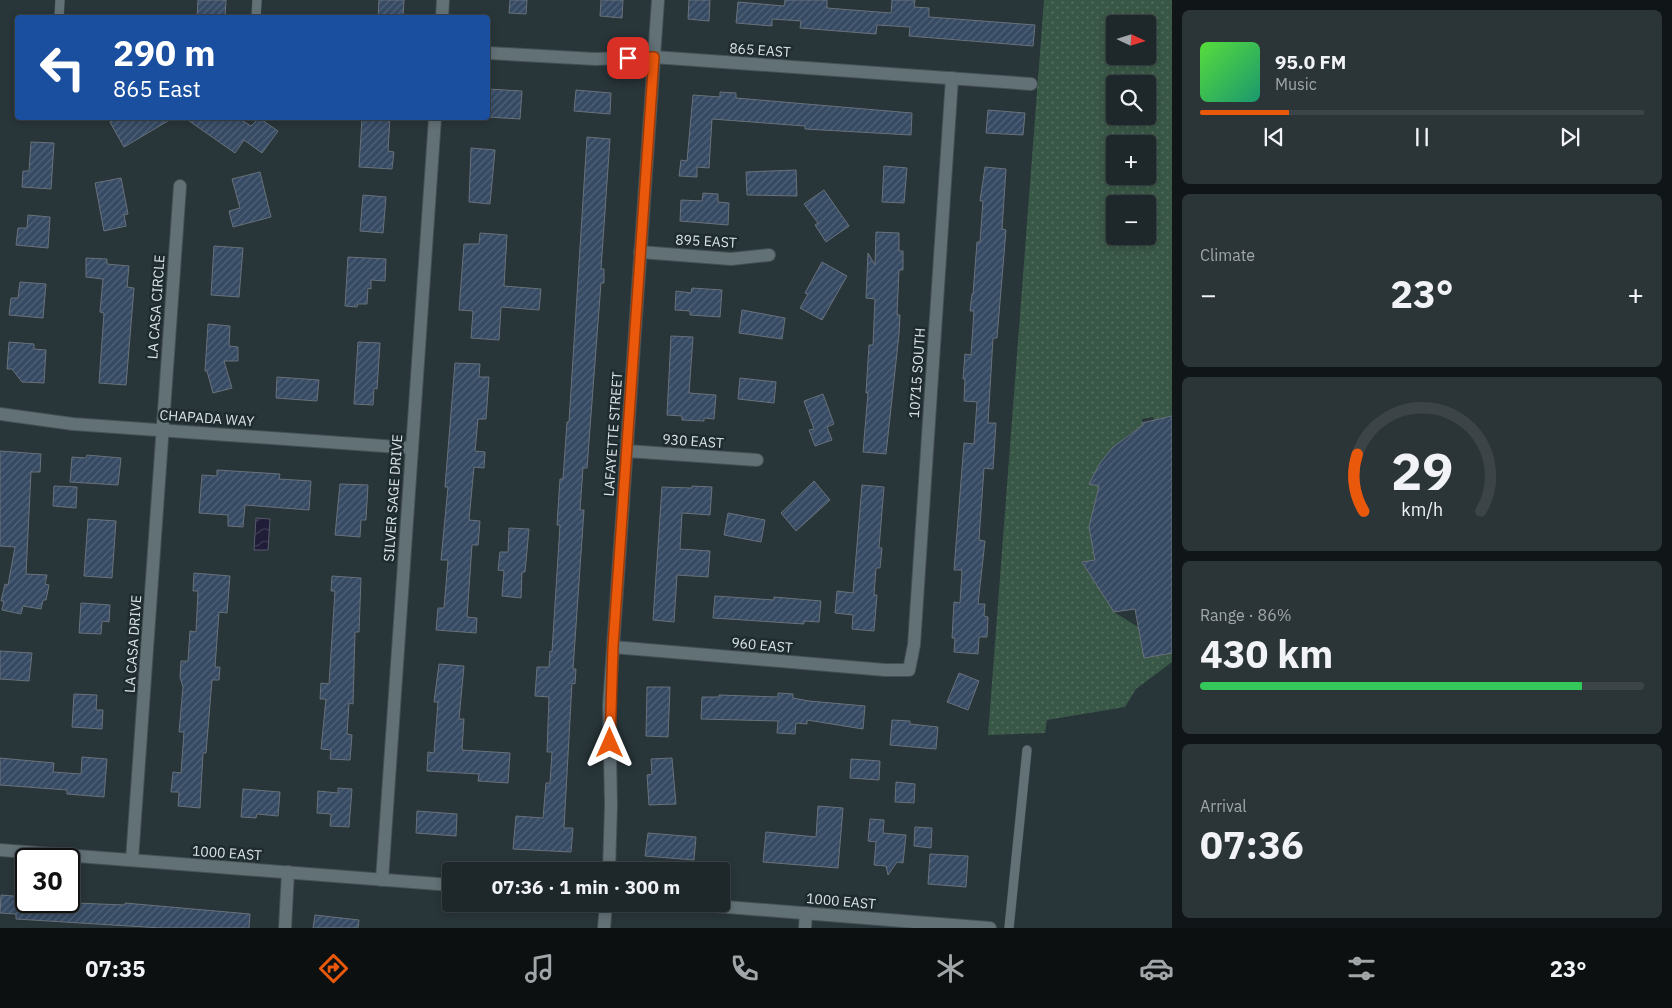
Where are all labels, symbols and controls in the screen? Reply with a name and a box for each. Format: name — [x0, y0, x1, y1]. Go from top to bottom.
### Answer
north arrow — [1106, 15, 1156, 65]
map controls — [1106, 15, 1156, 245]
text: 290 m — [113, 30, 216, 76]
icon: left — [30, 35, 95, 100]
pin — [607, 37, 649, 79]
street label: 865 EAST — [729, 39, 791, 61]
icon: arrive — [614, 44, 642, 72]
text: 95.0 FM — [1275, 50, 1346, 74]
text: 865 East — [113, 74, 201, 103]
text: Music — [1275, 74, 1317, 94]
button: search — [1106, 75, 1156, 125]
icon: previous — [1260, 123, 1288, 151]
icon: pause — [1408, 123, 1436, 151]
icon: next — [1556, 123, 1584, 151]
button: + — [1106, 135, 1156, 185]
button: − — [1106, 195, 1156, 245]
street label: 895 EAST — [675, 230, 737, 252]
text: Climate — [1200, 245, 1255, 265]
street label: LA CASA CIRCLE — [143, 254, 169, 360]
text: 23° — [1390, 269, 1454, 318]
text: − — [1200, 276, 1217, 313]
text: + — [1627, 276, 1644, 313]
street label: 10715 SOUTH — [905, 327, 929, 419]
street label: LAFAYETTE STREET — [600, 371, 626, 497]
street label: CHAPADA WAY — [159, 406, 256, 430]
street label: 930 EAST — [662, 430, 724, 452]
street label: SILVER SAGE DRIVE — [380, 434, 406, 562]
text: 29 — [1391, 437, 1453, 504]
text: km/h — [1401, 498, 1443, 521]
street label: LA CASA DRIVE — [121, 594, 145, 694]
text: Range · 86% — [1200, 605, 1292, 625]
text: 430 km — [1200, 629, 1333, 678]
street label: 960 EAST — [731, 633, 793, 657]
position arrow — [583, 716, 635, 768]
text: Arrival — [1200, 796, 1247, 816]
text: 07:36 — [1200, 820, 1304, 869]
street label: 1000 EAST — [191, 842, 263, 864]
speed limit sign: 30 — [15, 848, 80, 913]
text: 07:36 · 1 min · 300 m — [492, 875, 680, 899]
street label: 1000 EAST — [805, 889, 877, 913]
icon: directions — [316, 951, 351, 986]
icon: music — [522, 951, 557, 986]
icon: phone — [727, 951, 762, 986]
icon: climate — [933, 951, 968, 986]
icon: car — [1139, 951, 1174, 986]
icon: filters — [1344, 951, 1379, 986]
text: 07:35 — [85, 954, 145, 983]
text: 23° — [1550, 954, 1587, 983]

